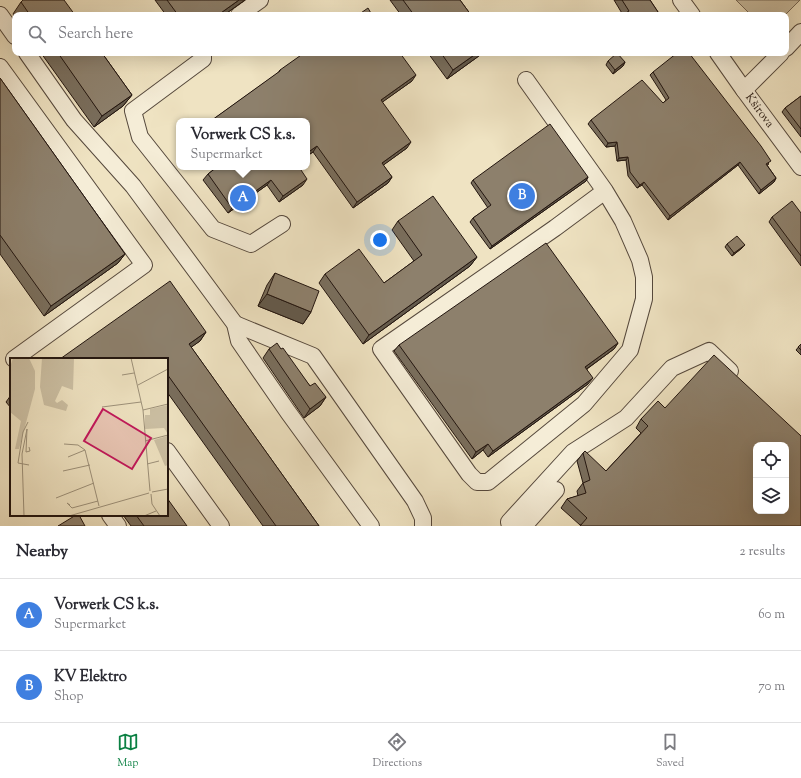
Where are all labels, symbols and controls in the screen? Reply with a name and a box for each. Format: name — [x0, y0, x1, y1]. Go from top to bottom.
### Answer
search box — [12, 12, 789, 56]
icon: search — [26, 23, 48, 45]
text: Search here — [58, 24, 133, 45]
street label: Kšírova — [740, 90, 779, 132]
popup — [176, 118, 310, 170]
text: Vorwerk CS k.s. — [190, 125, 296, 146]
text: Supermarket — [190, 146, 263, 164]
pin: B — [509, 181, 535, 211]
pin: A — [230, 183, 256, 213]
your location — [370, 230, 390, 250]
inset map — [10, 358, 168, 516]
map controls — [753, 442, 789, 514]
button: locate — [753, 442, 789, 478]
button: layers — [753, 478, 789, 514]
text: Nearby — [16, 540, 68, 564]
text: 2 results — [740, 543, 785, 561]
text: Vorwerk CS k.s. — [54, 595, 159, 616]
text: A — [24, 606, 34, 624]
text: 60 m — [758, 606, 785, 624]
text: Supermarket — [54, 616, 126, 634]
text: KV Elektro — [54, 667, 127, 688]
text: B — [25, 678, 33, 696]
text: 70 m — [758, 678, 785, 696]
text: Shop — [54, 688, 83, 706]
tab: Map — [117, 731, 139, 771]
tab: Directions — [373, 731, 422, 771]
tab: Saved — [656, 731, 684, 771]

